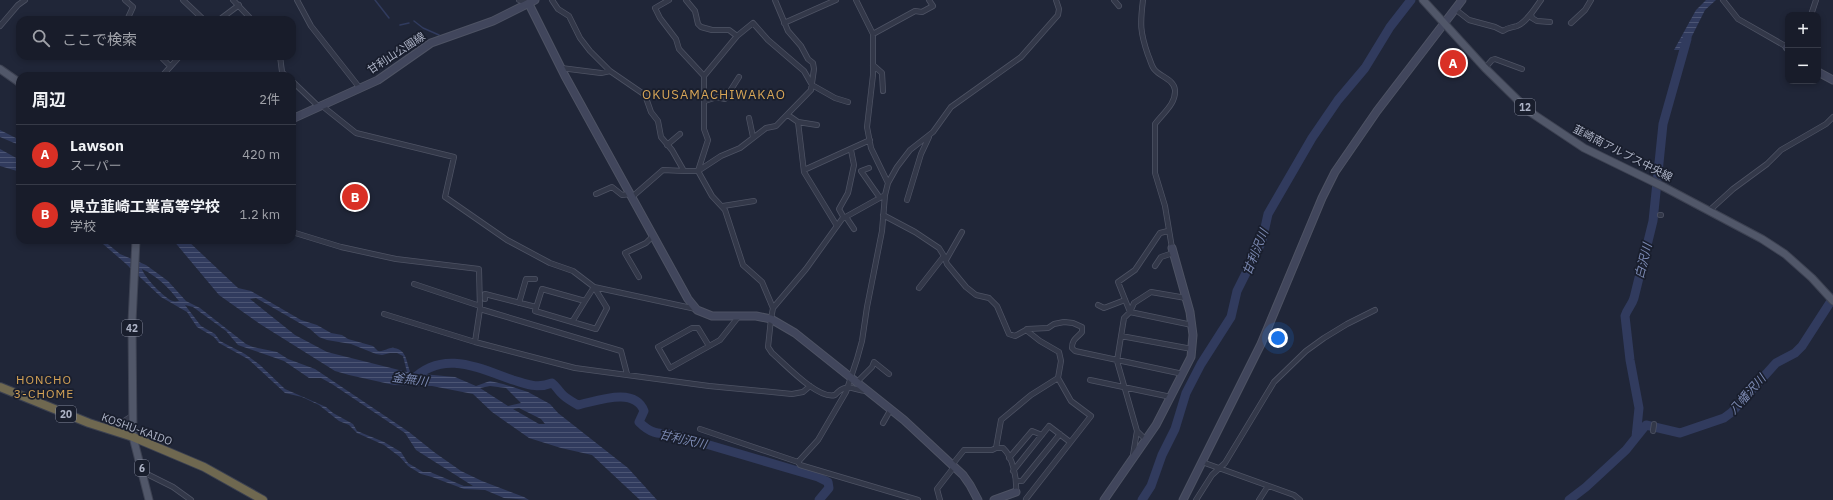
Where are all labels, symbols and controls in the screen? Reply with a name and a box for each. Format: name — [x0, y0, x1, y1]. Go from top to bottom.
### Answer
map controls — [1785, 12, 1821, 84]
button: + — [1785, 12, 1821, 48]
search box — [16, 16, 296, 60]
icon: search — [30, 27, 52, 49]
street label: 甘利山公園線 — [365, 29, 427, 77]
text: ここで検索 — [62, 30, 137, 49]
pin: A — [1440, 48, 1466, 78]
button: − — [1785, 48, 1821, 84]
district label: OKUSAMACHIWAKAO — [642, 86, 786, 103]
text: 周辺 — [32, 89, 66, 111]
text: 2件 — [259, 91, 280, 108]
road number: 12 — [1515, 99, 1535, 115]
street label: 韮崎南アルプス中央線 — [1571, 122, 1675, 184]
text: Lawson — [70, 136, 124, 155]
text: A — [41, 146, 49, 163]
text: 420 m — [242, 146, 280, 163]
text: スーパー — [70, 157, 122, 174]
pin: B — [342, 182, 368, 212]
text: 県立韮崎工業高等学校 — [70, 197, 220, 216]
text: B — [41, 206, 49, 223]
text: 1.2 km — [240, 206, 280, 223]
text: 学校 — [70, 218, 96, 235]
water label: 甘利沢川 — [1239, 225, 1272, 277]
water label: 白沢川 — [1631, 240, 1655, 280]
road number: 42 — [122, 320, 142, 336]
your location — [1268, 328, 1288, 348]
water label: 釜無川 — [391, 369, 431, 389]
water label: 八幡沢川 — [1725, 370, 1770, 417]
district label: HONCHO 3-CHOME — [14, 372, 74, 401]
road number: 20 — [56, 406, 76, 422]
street label: KOSHU-KAIDO — [100, 410, 174, 448]
water label: 甘利沢川 — [658, 426, 710, 452]
road number: 6 — [135, 460, 149, 476]

